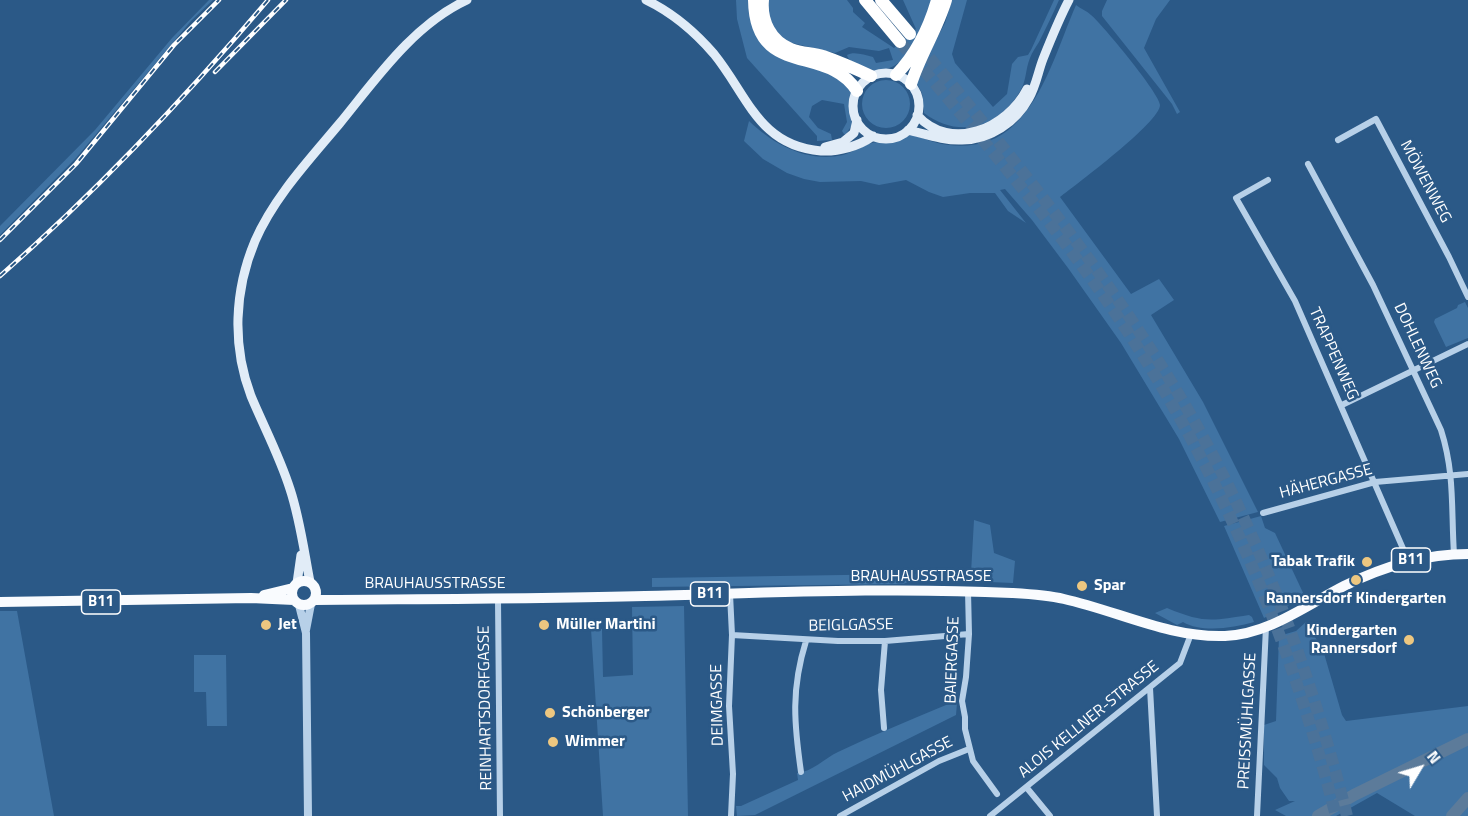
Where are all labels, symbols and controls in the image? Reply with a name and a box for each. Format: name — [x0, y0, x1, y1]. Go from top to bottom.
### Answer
street label: MÖWENWEG — [1395, 138, 1455, 226]
street label: DOHLENWEG — [1389, 300, 1445, 392]
street label: TRAPPENWEG — [1304, 305, 1362, 403]
street label: HÄHERGASSE — [1277, 460, 1375, 504]
road number: B11 — [1392, 548, 1430, 572]
place label: Tabak Trafik — [1271, 552, 1355, 572]
marker: Tabak Trafik — [1360, 555, 1374, 569]
street label: BRAUHAUSSTRASSE — [851, 567, 991, 587]
marker: Rannersdorf Kindergarten — [1349, 573, 1363, 587]
street label: BRAUHAUSSTRASSE — [365, 574, 505, 594]
place label: Spar — [1094, 576, 1126, 596]
marker: Spar — [1075, 579, 1089, 593]
road number: B11 — [690, 582, 730, 606]
place label: Rannersdorf Kindergarten — [1266, 589, 1446, 609]
road number: B11 — [82, 590, 120, 614]
place label: Jet — [278, 615, 297, 635]
place label: Müller Martini — [556, 615, 656, 635]
street label: BEIGLGASSE — [808, 616, 894, 636]
street label: BAIERGASSE — [942, 616, 964, 704]
marker: Jet — [259, 618, 273, 632]
marker: Müller Martini — [537, 618, 551, 632]
place label: Kindergarten Rannersdorf — [1306, 621, 1397, 659]
street label: REINHARTSDORFGASSE — [475, 625, 497, 791]
marker: Kindergarten Rannersdorf — [1402, 633, 1416, 647]
street label: PREISSMÜHLGASSE — [1235, 652, 1261, 790]
street label: ALOIS KELLNER-STRASSE — [1015, 657, 1163, 783]
street label: DEIMGASSE — [708, 664, 728, 746]
place label: Schönberger — [562, 703, 650, 723]
marker: Schönberger — [543, 706, 557, 720]
place label: Wimmer — [565, 732, 625, 752]
street label: HAIDMÜHLGASSE — [840, 733, 956, 807]
marker: Wimmer — [546, 735, 560, 749]
north arrow — [1390, 738, 1450, 798]
text: N — [1421, 745, 1447, 769]

